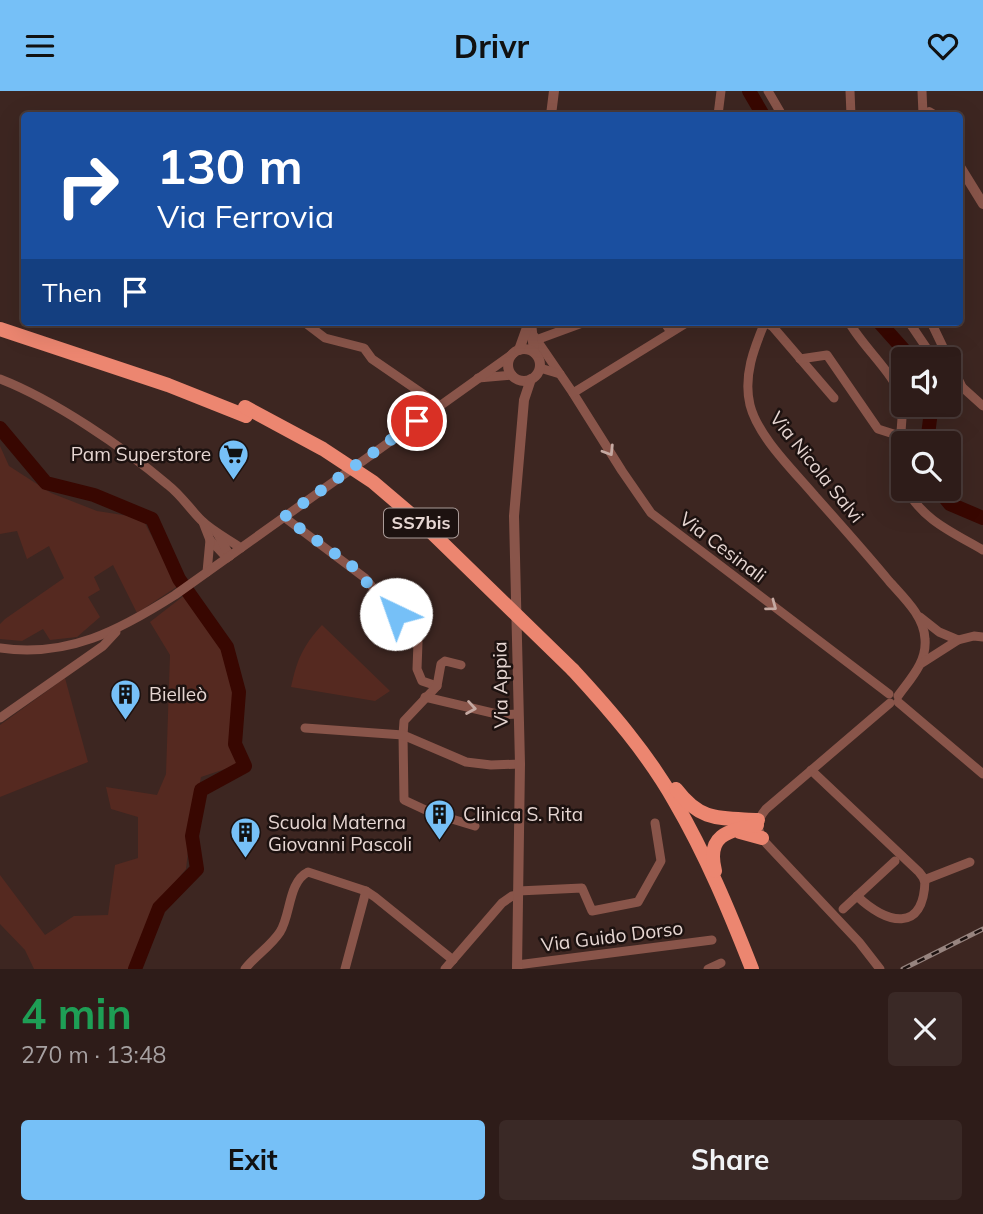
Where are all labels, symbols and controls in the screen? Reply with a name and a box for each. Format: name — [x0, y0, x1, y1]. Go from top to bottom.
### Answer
text: Drivr — [454, 26, 529, 66]
icon: menu — [21, 27, 59, 65]
icon: heart — [924, 27, 962, 65]
text: 130 m — [157, 135, 303, 196]
icon: right — [42, 140, 133, 231]
text: Via Ferrovia — [157, 196, 334, 236]
icon: arrive — [116, 273, 154, 311]
text: Then — [42, 276, 102, 309]
map controls — [891, 347, 961, 501]
button: sound — [891, 347, 961, 417]
pin — [387, 391, 447, 451]
icon: arrive — [398, 402, 436, 440]
street label: Via Nicola Salvi — [765, 407, 869, 527]
button: search — [891, 431, 961, 501]
supermarket icon: Pam Superstore — [217, 437, 251, 481]
place label: Pam Superstore — [71, 442, 211, 466]
one-way arrow — [601, 443, 614, 456]
street label: Via Cesinali — [675, 507, 771, 587]
road number: SS7bis — [384, 509, 458, 537]
position arrow — [359, 577, 433, 651]
one-way arrow — [764, 598, 777, 610]
street label: Via Appia — [487, 641, 513, 729]
building icon: Bielleò — [109, 677, 143, 721]
place label: Bielleò — [149, 682, 207, 706]
one-way arrow — [465, 700, 477, 715]
building icon: Clinica S. Rita — [423, 797, 457, 841]
place label: Clinica S. Rita — [463, 802, 583, 826]
place label: Scuola Materna Giovanni Pascoli — [268, 810, 412, 856]
building icon: Scuola Materna Giovanni Pascoli — [228, 816, 262, 860]
street label: Via Guido Dorso — [540, 915, 684, 957]
text: 4 min — [21, 987, 132, 1040]
button: close — [888, 992, 962, 1066]
text: 270 m · 13:48 — [21, 1040, 166, 1069]
button: Exit — [21, 1120, 485, 1200]
button: Share — [499, 1120, 962, 1200]

